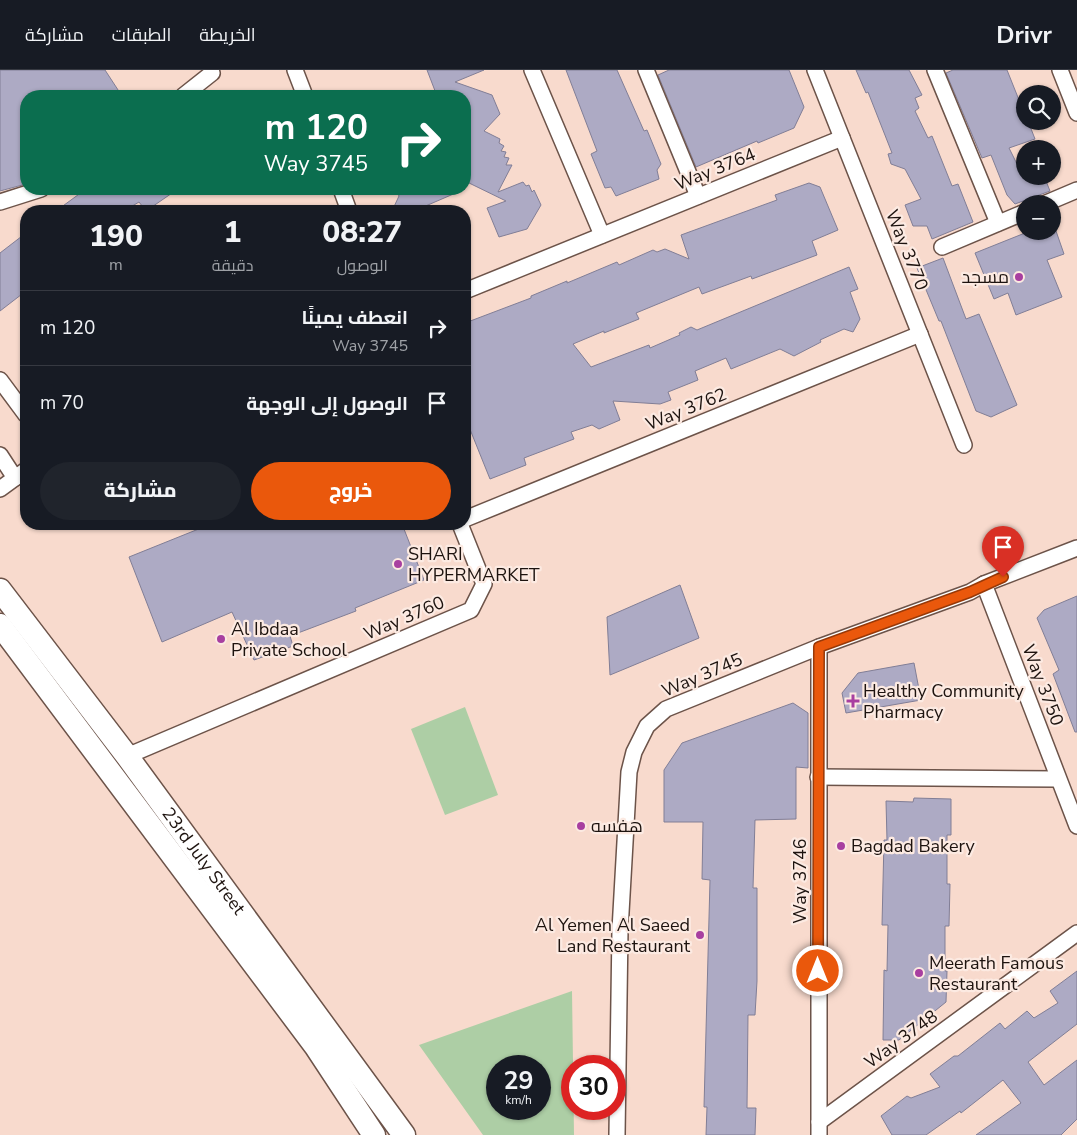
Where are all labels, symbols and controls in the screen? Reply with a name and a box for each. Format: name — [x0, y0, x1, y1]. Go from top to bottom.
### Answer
text: Drivr — [996, 19, 1052, 51]
text: مشاركة — [25, 23, 84, 47]
text: الطبقات — [112, 23, 171, 47]
text: الخريطة — [199, 23, 256, 47]
map controls — [1016, 85, 1061, 240]
button: search — [1016, 85, 1061, 130]
text: 120 m — [265, 104, 368, 151]
icon: right — [386, 110, 451, 175]
button: + — [1016, 140, 1061, 185]
street label: Way 3764 — [671, 142, 759, 196]
text: Way 3745 — [264, 149, 368, 179]
button: − — [1016, 195, 1061, 240]
street label: Way 3770 — [880, 206, 934, 294]
text: 1 — [224, 212, 242, 253]
text: 08:27 — [322, 212, 402, 253]
text: 190 — [89, 216, 143, 257]
text: m — [109, 254, 123, 276]
text: دقيقة — [212, 255, 253, 277]
text: الوصول — [337, 255, 388, 277]
place label: مسجد — [961, 265, 1009, 289]
marker: مسجد — [1013, 271, 1025, 283]
text: انعطف يمينًا — [302, 305, 408, 331]
icon: right — [423, 314, 451, 342]
text: 120 m — [40, 315, 95, 341]
text: Way 3745 — [332, 335, 408, 357]
street label: Way 3762 — [642, 382, 730, 436]
icon: arrive — [423, 389, 451, 417]
text: 70 m — [40, 390, 84, 416]
text: الوصول إلى الوجهة — [246, 391, 408, 417]
button: مشاركة — [40, 462, 241, 520]
button: خروج — [251, 462, 451, 520]
pin — [982, 526, 1024, 577]
icon: arrive — [989, 533, 1017, 561]
place label: SHARI HYPERMARKET — [408, 542, 540, 587]
marker: SHARI HYPERMARKET — [392, 558, 404, 570]
street label: Way 3760 — [360, 590, 448, 646]
place label: Al Ibdaa Private School — [231, 617, 348, 662]
marker: Al Ibdaa Private School — [215, 633, 227, 645]
street label: Way 3750 — [1017, 641, 1069, 729]
street label: Way 3745 — [658, 647, 746, 703]
place label: Healthy Community Pharmacy — [863, 679, 1025, 724]
marker: Healthy Community Pharmacy — [847, 695, 859, 707]
street label: 23rd July Street — [156, 802, 251, 920]
place label: هفسه — [591, 814, 643, 838]
marker: هفسه — [575, 820, 587, 832]
place label: Bagdad Bakery — [851, 834, 975, 858]
street label: Way 3746 — [788, 838, 812, 924]
marker: Bagdad Bakery — [835, 840, 847, 852]
place label: Al Yemen Al Saeed Land Restaurant — [535, 913, 691, 958]
marker: Al Yemen Al Saeed Land Restaurant — [694, 929, 706, 941]
position arrow — [791, 944, 843, 996]
place label: Meerath Famous Restaurant — [929, 951, 1064, 996]
marker: Meerath Famous Restaurant — [913, 967, 925, 979]
street label: Way 3748 — [859, 1004, 943, 1074]
speed limit sign: 30 — [561, 1055, 626, 1120]
text: 29 — [503, 1064, 534, 1098]
text: km/h — [505, 1092, 532, 1108]

